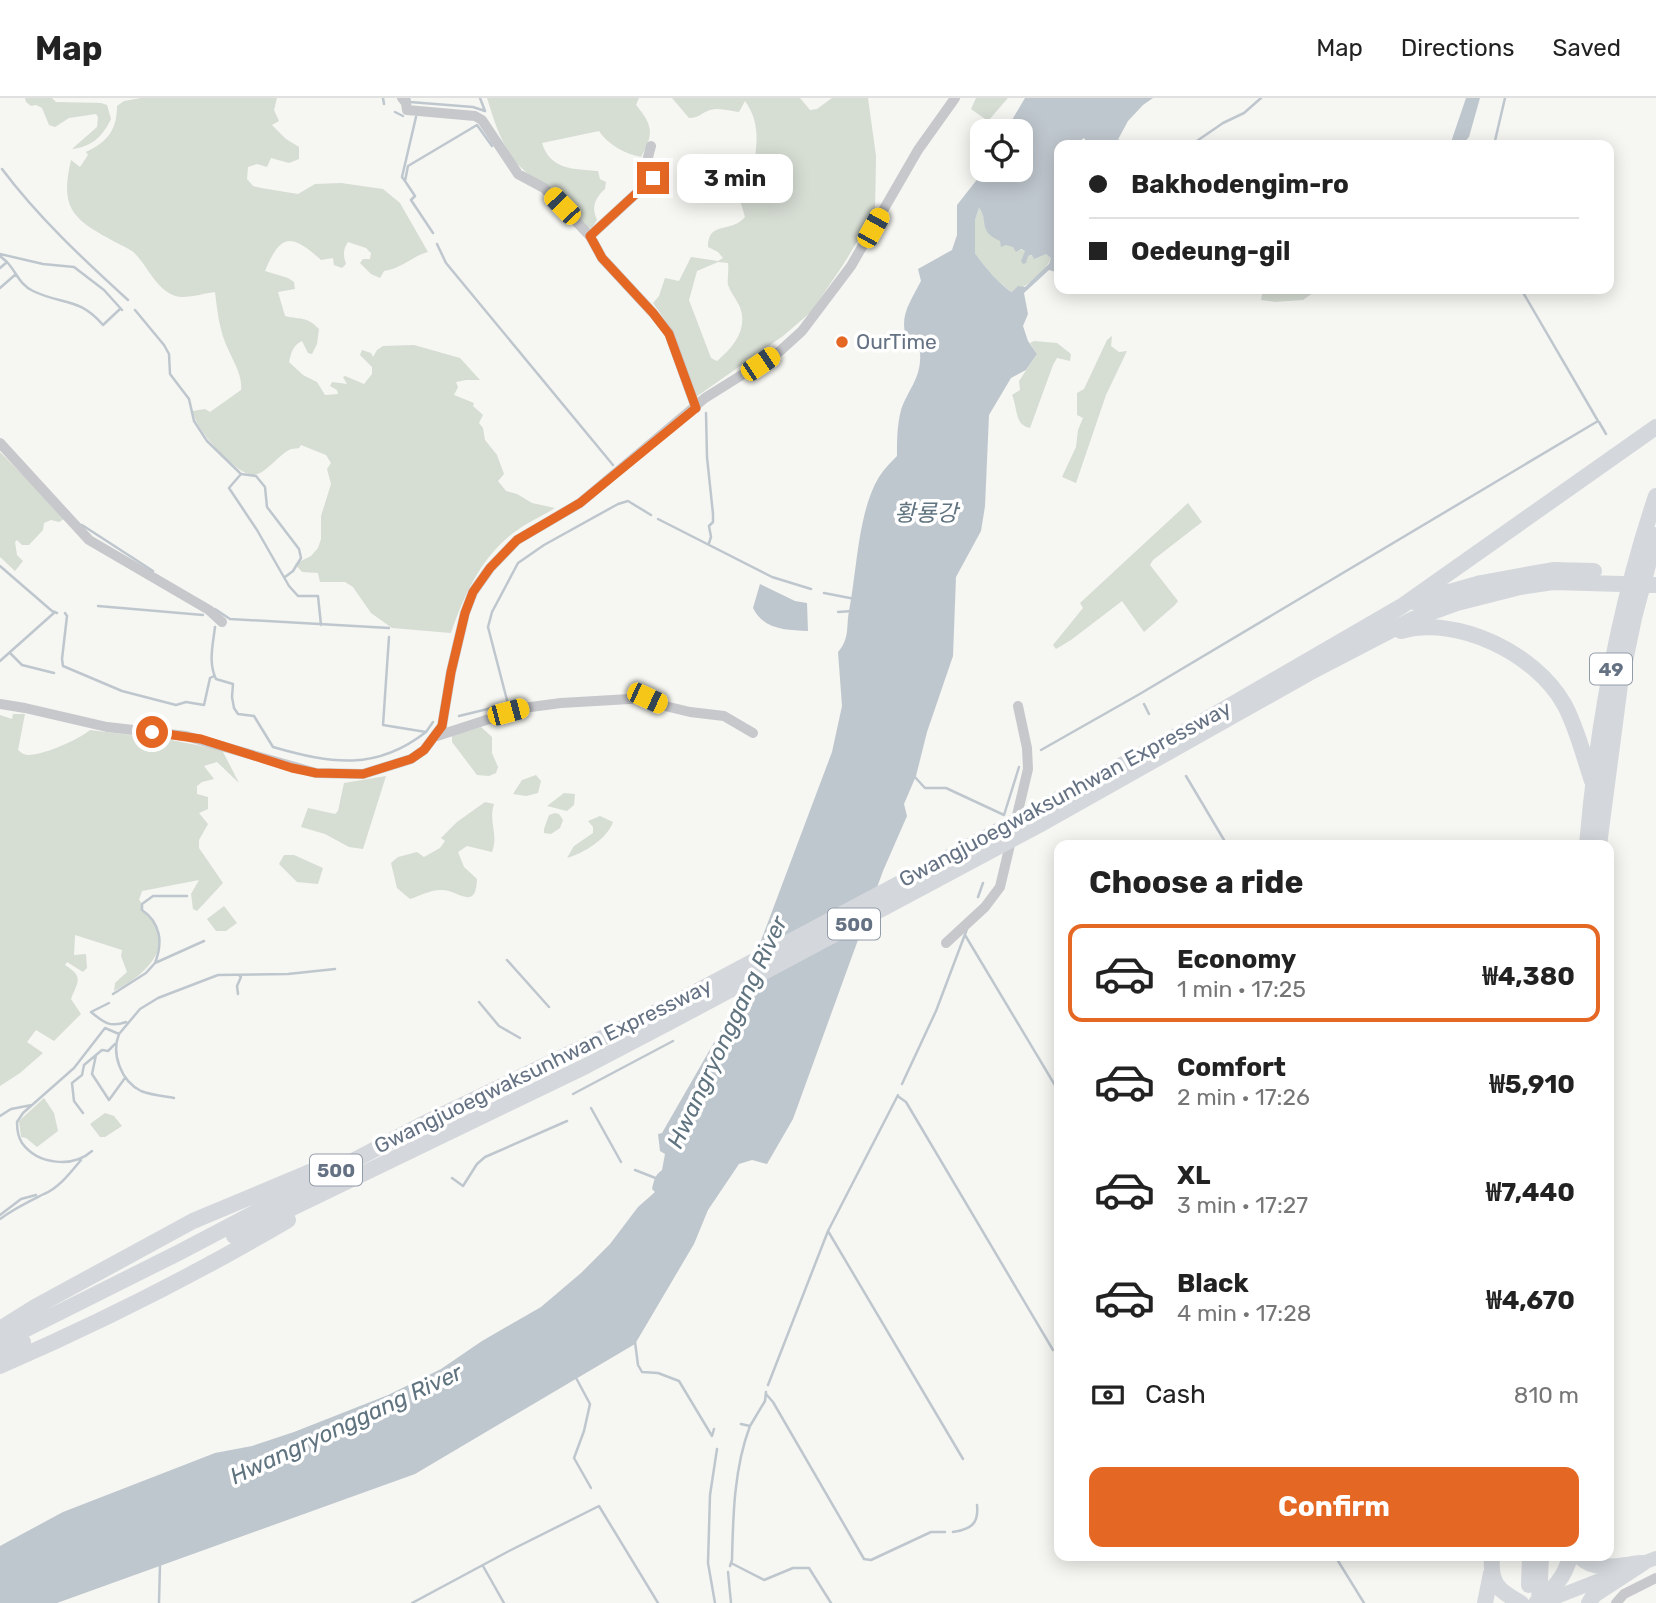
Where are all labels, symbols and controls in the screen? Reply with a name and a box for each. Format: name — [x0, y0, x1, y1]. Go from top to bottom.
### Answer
text: Map — [35, 29, 103, 68]
text: Map — [1316, 34, 1363, 62]
text: Directions — [1401, 34, 1514, 62]
text: Saved — [1552, 34, 1621, 62]
map controls — [970, 119, 1033, 182]
button: locate — [970, 119, 1033, 182]
callout: 3 min — [678, 154, 793, 202]
route end — [637, 162, 669, 194]
text: 3 min — [704, 164, 766, 192]
text: Bakhodengim-ro — [1131, 169, 1349, 200]
car — [540, 184, 585, 228]
car — [854, 205, 893, 251]
text: Oedeung-gil — [1131, 236, 1290, 267]
place label: OurTime — [856, 329, 937, 354]
marker: OurTime — [834, 334, 850, 350]
car — [737, 344, 784, 384]
water label: 황룡강 — [894, 499, 961, 527]
road number: 49 — [1590, 654, 1632, 684]
car — [624, 680, 671, 716]
street label: Gwangjuoegwaksunhwan Expressway — [895, 695, 1235, 892]
car — [485, 696, 532, 728]
route start — [136, 716, 168, 748]
text: Choose a ride — [1089, 863, 1303, 901]
road number: 500 — [828, 908, 880, 940]
water label: Hwangryonggang River — [661, 910, 794, 1153]
icon: car — [1093, 942, 1156, 1005]
text: Economy — [1177, 944, 1296, 975]
text: ₩4,380 — [1482, 961, 1575, 992]
street label: Gwangjuoegwaksunhwan Expressway — [370, 973, 716, 1158]
text: 1 min · 17:25 — [1177, 975, 1306, 1003]
icon: car — [1093, 1050, 1156, 1113]
text: Comfort — [1177, 1052, 1286, 1083]
text: ₩5,910 — [1490, 1069, 1575, 1100]
text: 2 min · 17:26 — [1177, 1083, 1310, 1111]
road number: 500 — [310, 1154, 362, 1186]
icon: car — [1093, 1158, 1156, 1221]
text: XL — [1177, 1160, 1210, 1191]
text: ₩7,440 — [1486, 1177, 1575, 1208]
text: 3 min · 17:27 — [1177, 1191, 1308, 1219]
icon: car — [1093, 1266, 1156, 1329]
text: Black — [1177, 1268, 1249, 1299]
text: ₩4,670 — [1486, 1285, 1575, 1316]
text: 4 min · 17:28 — [1177, 1299, 1311, 1327]
water label: Hwangryonggang River — [225, 1357, 468, 1490]
icon: cash — [1089, 1376, 1127, 1414]
text: Cash — [1145, 1379, 1206, 1410]
text: 810 m — [1514, 1381, 1579, 1409]
button: Confirm — [1089, 1467, 1579, 1547]

